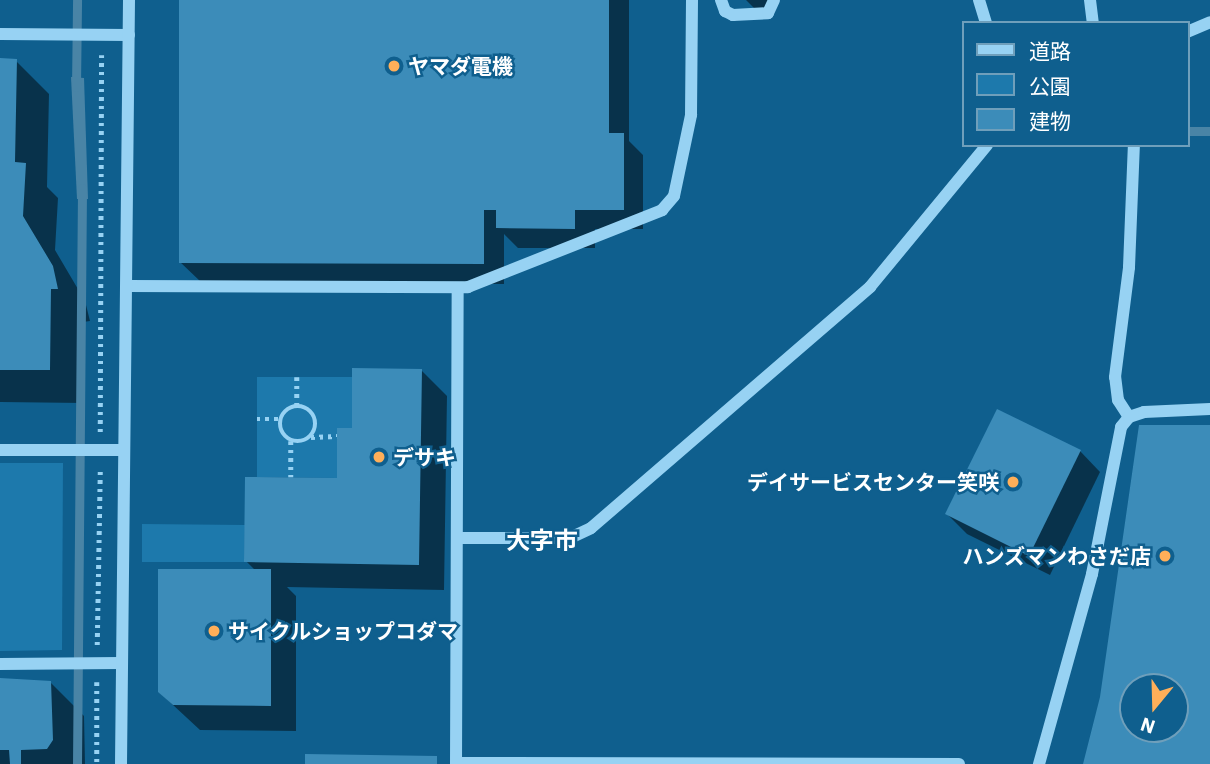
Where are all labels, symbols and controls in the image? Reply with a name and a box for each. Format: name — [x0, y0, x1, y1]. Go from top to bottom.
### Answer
legend — [962, 21, 1189, 147]
text: 道路 — [1029, 37, 1071, 65]
place label: ヤマダ電機 — [408, 53, 513, 79]
marker: ヤマダ電機 — [386, 58, 402, 74]
text: 公園 — [1029, 72, 1071, 100]
text: 建物 — [1029, 107, 1071, 135]
place label: デサキ — [393, 444, 456, 470]
marker: デサキ — [371, 449, 387, 465]
place label: デイサービスセンター笑咲 — [747, 469, 999, 495]
marker: デイサービスセンター笑咲 — [1005, 474, 1021, 490]
district label: 大字市 — [506, 527, 578, 555]
place label: ハンズマンわさだ店 — [962, 543, 1151, 569]
marker: ハンズマンわさだ店 — [1157, 548, 1173, 564]
place label: サイクルショップコダマ — [228, 618, 459, 644]
marker: サイクルショップコダマ — [206, 623, 222, 639]
north arrow — [1119, 673, 1189, 743]
text: N — [1137, 712, 1158, 740]

